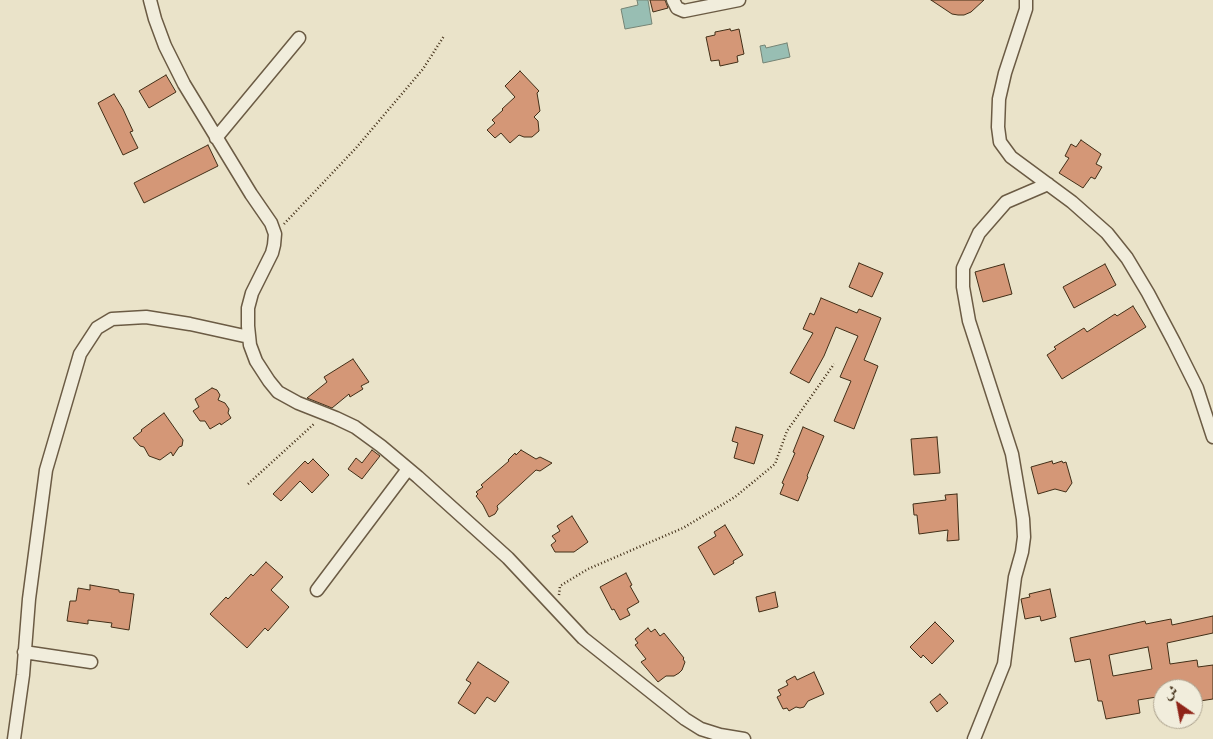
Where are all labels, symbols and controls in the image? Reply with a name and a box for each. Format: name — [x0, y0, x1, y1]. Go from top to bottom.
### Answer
north arrow — [1153, 679, 1203, 729]
text: ش — [1159, 680, 1182, 704]

